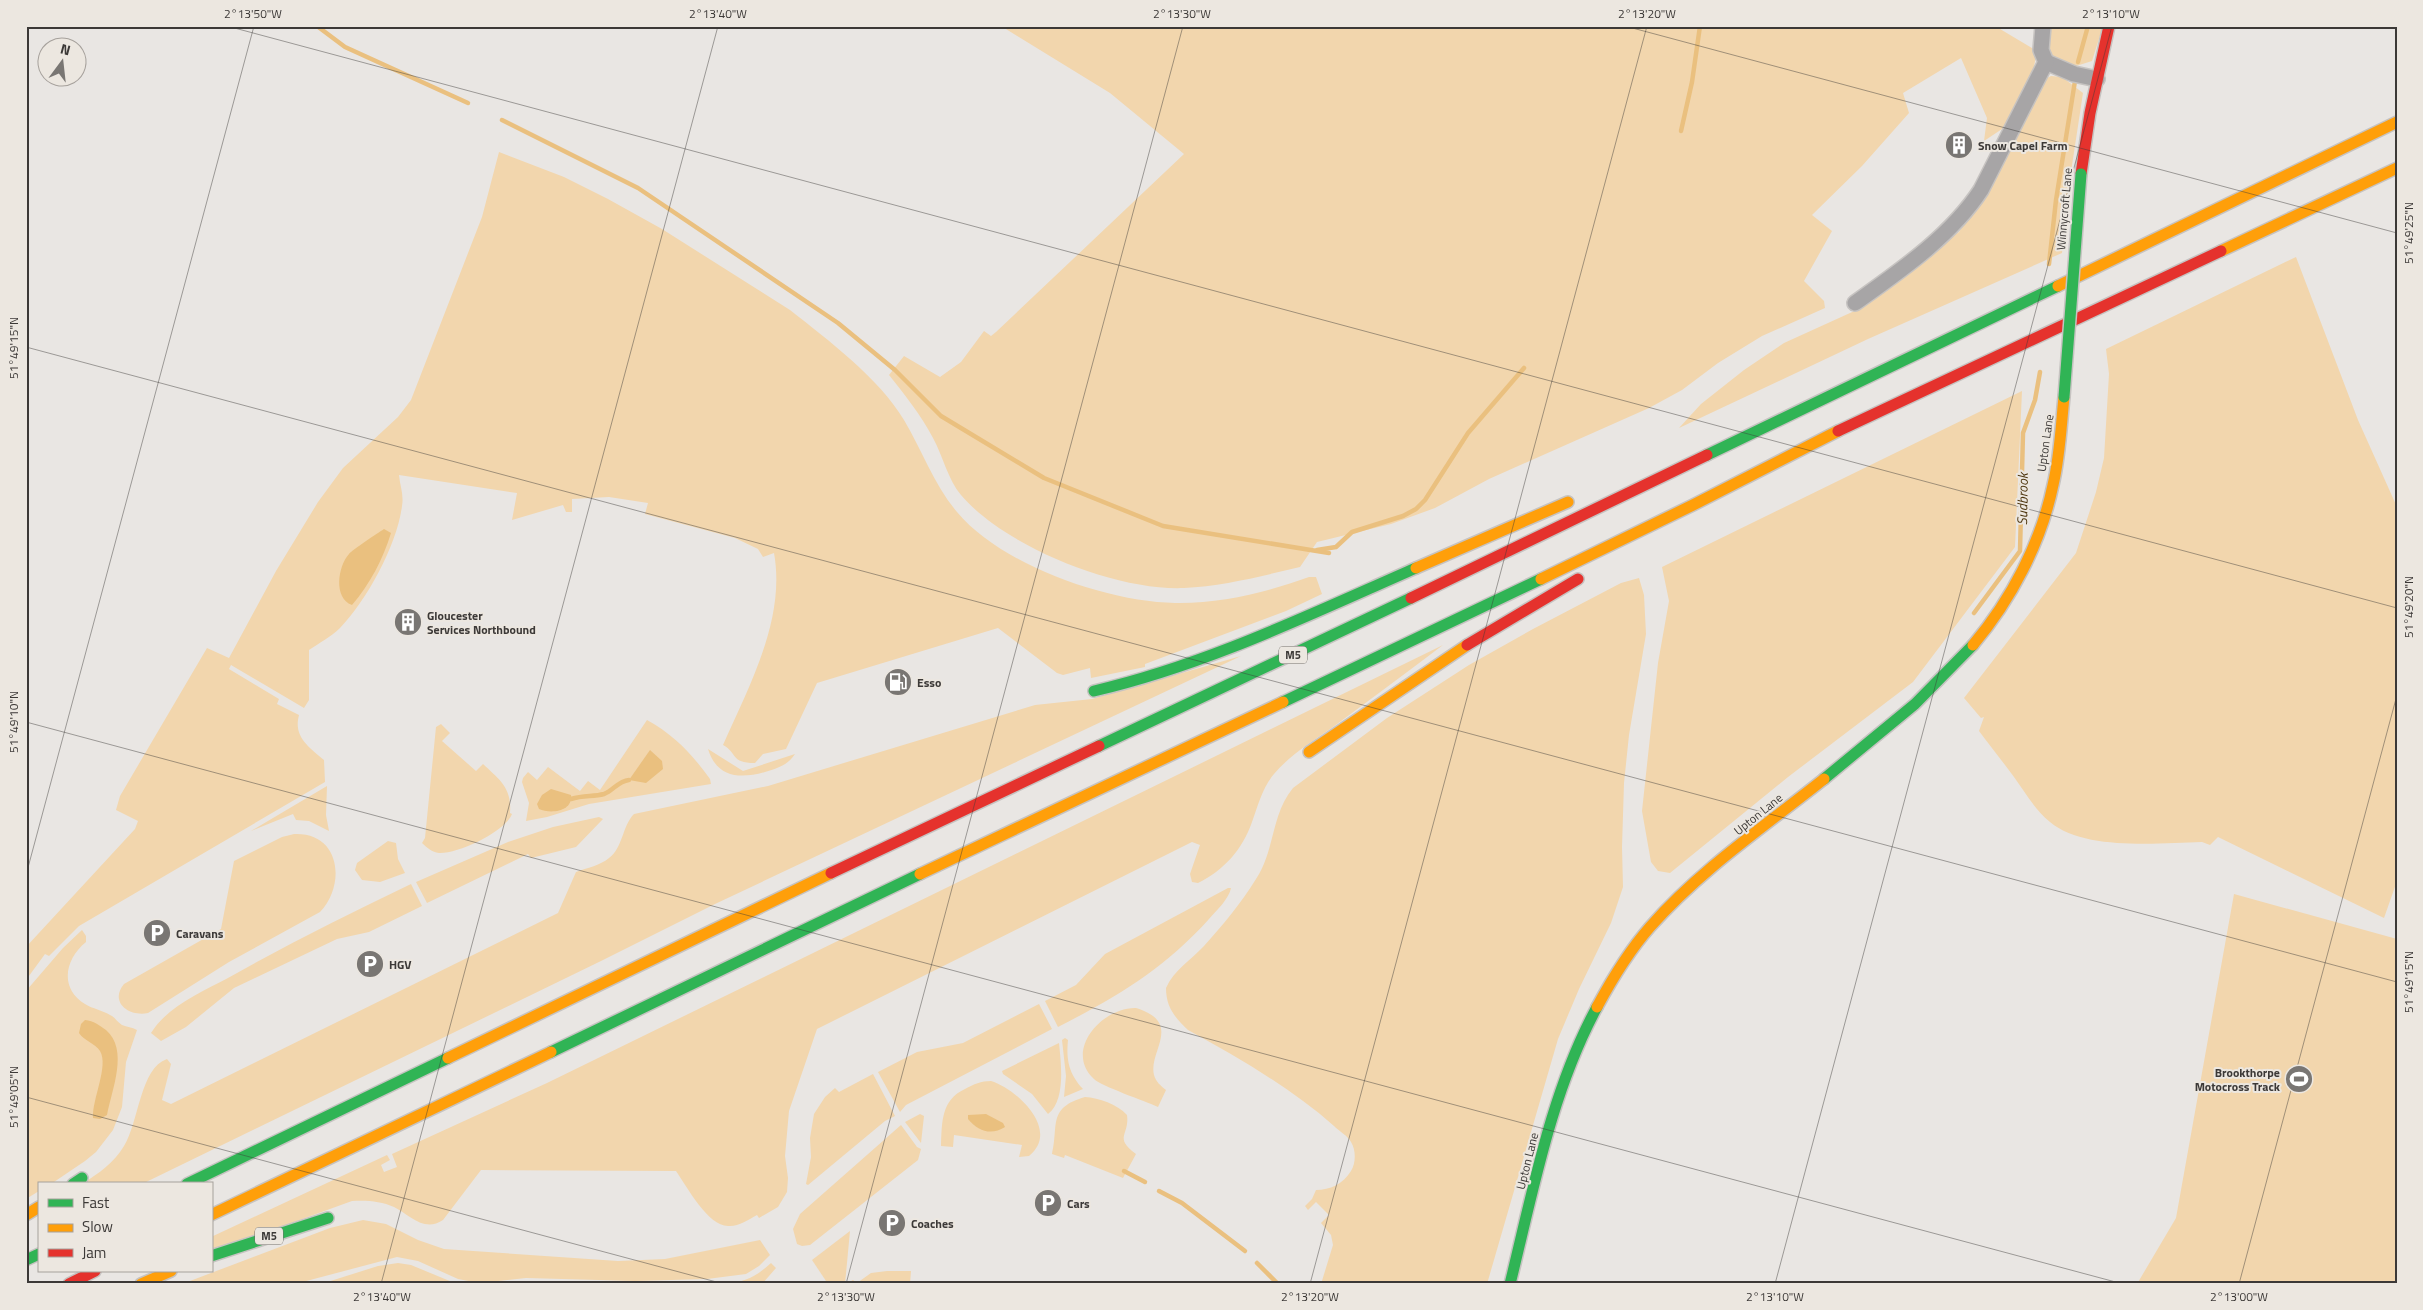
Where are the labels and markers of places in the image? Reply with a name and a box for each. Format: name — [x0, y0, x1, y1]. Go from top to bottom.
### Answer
building icon: Snow Capel Farm — [1944, 130, 1974, 160]
place label: Snow Capel Farm — [1978, 136, 2067, 155]
place label: Gloucester Services Northbound — [427, 606, 536, 639]
building icon: Gloucester Services Northbound — [393, 607, 423, 637]
fuel station icon: Esso — [883, 667, 913, 697]
place label: Esso — [917, 673, 941, 692]
parking icon: Caravans — [142, 918, 172, 948]
place label: Caravans — [176, 924, 224, 943]
parking icon: HGV — [355, 949, 385, 979]
place label: HGV — [389, 955, 412, 974]
place label: Brookthorpe Motocross Track — [2195, 1063, 2281, 1096]
sports icon: Brookthorpe Motocross Track — [2284, 1064, 2314, 1094]
parking icon: Cars — [1033, 1188, 1063, 1218]
place label: Cars — [1067, 1194, 1090, 1213]
parking icon: Coaches — [877, 1208, 907, 1238]
place label: Coaches — [911, 1214, 954, 1233]

